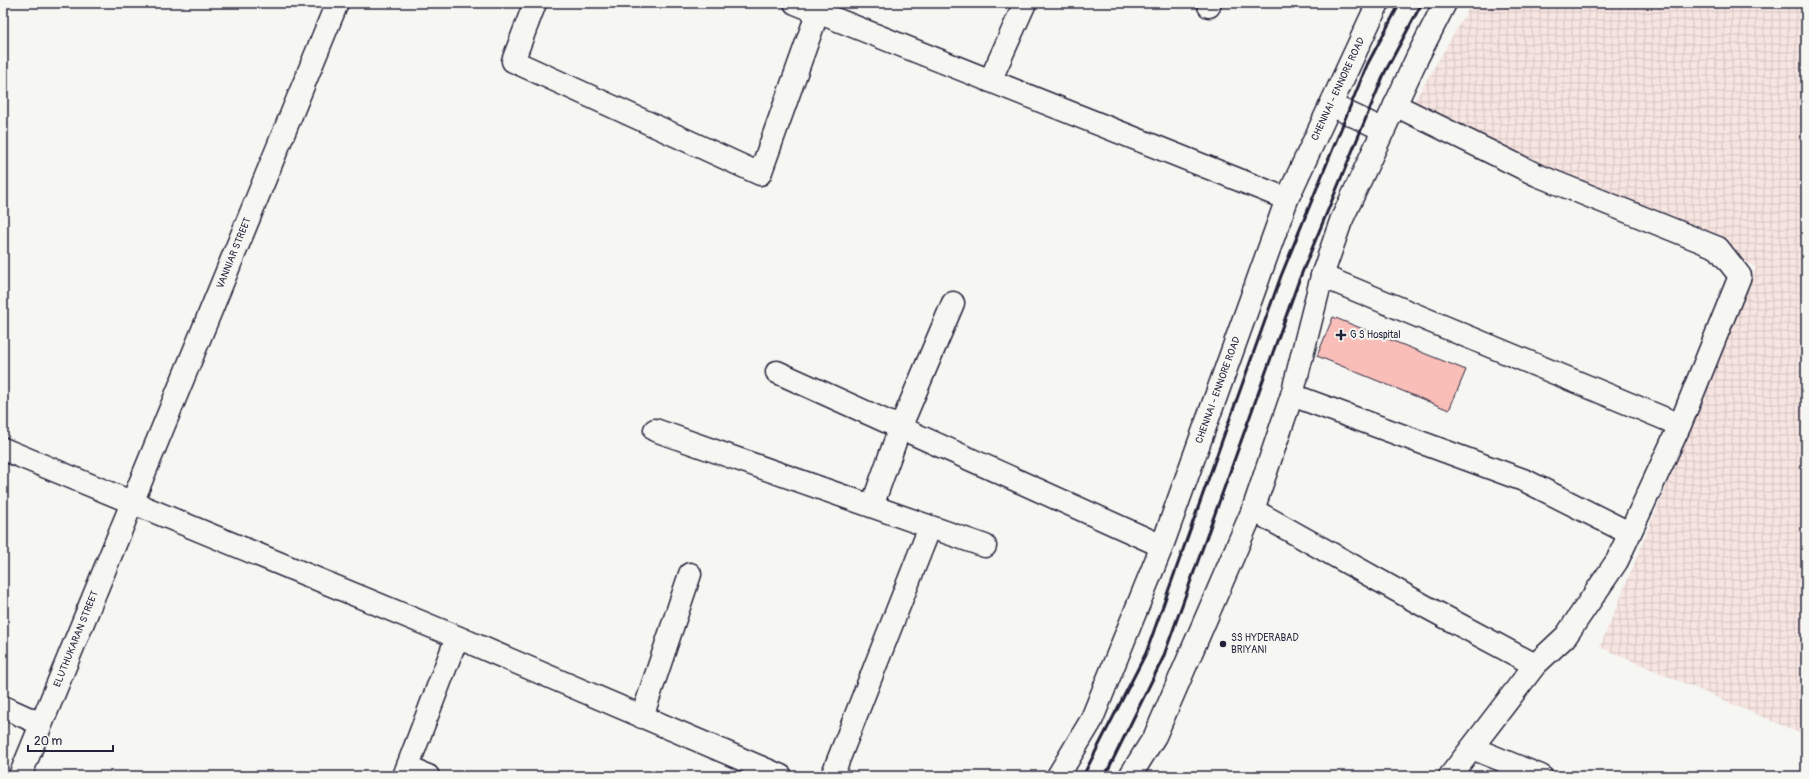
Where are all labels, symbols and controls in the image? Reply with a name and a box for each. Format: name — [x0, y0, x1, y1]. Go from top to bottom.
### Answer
street label: CHENNAI - ENNORE ROAD — [1309, 35, 1367, 143]
street label: VANNIAR STREET — [214, 215, 254, 290]
marker: G S Hospital — [1335, 329, 1347, 341]
place label: G S Hospital — [1350, 329, 1401, 341]
street label: CHENNAI - ENNORE ROAD — [1193, 335, 1243, 445]
street label: ELUTHUKARAN STREET — [51, 589, 101, 689]
place label: SS HYDERABAD BRIYANI — [1231, 632, 1299, 656]
marker: SS HYDERABAD BRIYANI — [1218, 639, 1228, 649]
scale bar — [28, 727, 113, 753]
text: 20 m — [34, 734, 63, 749]

